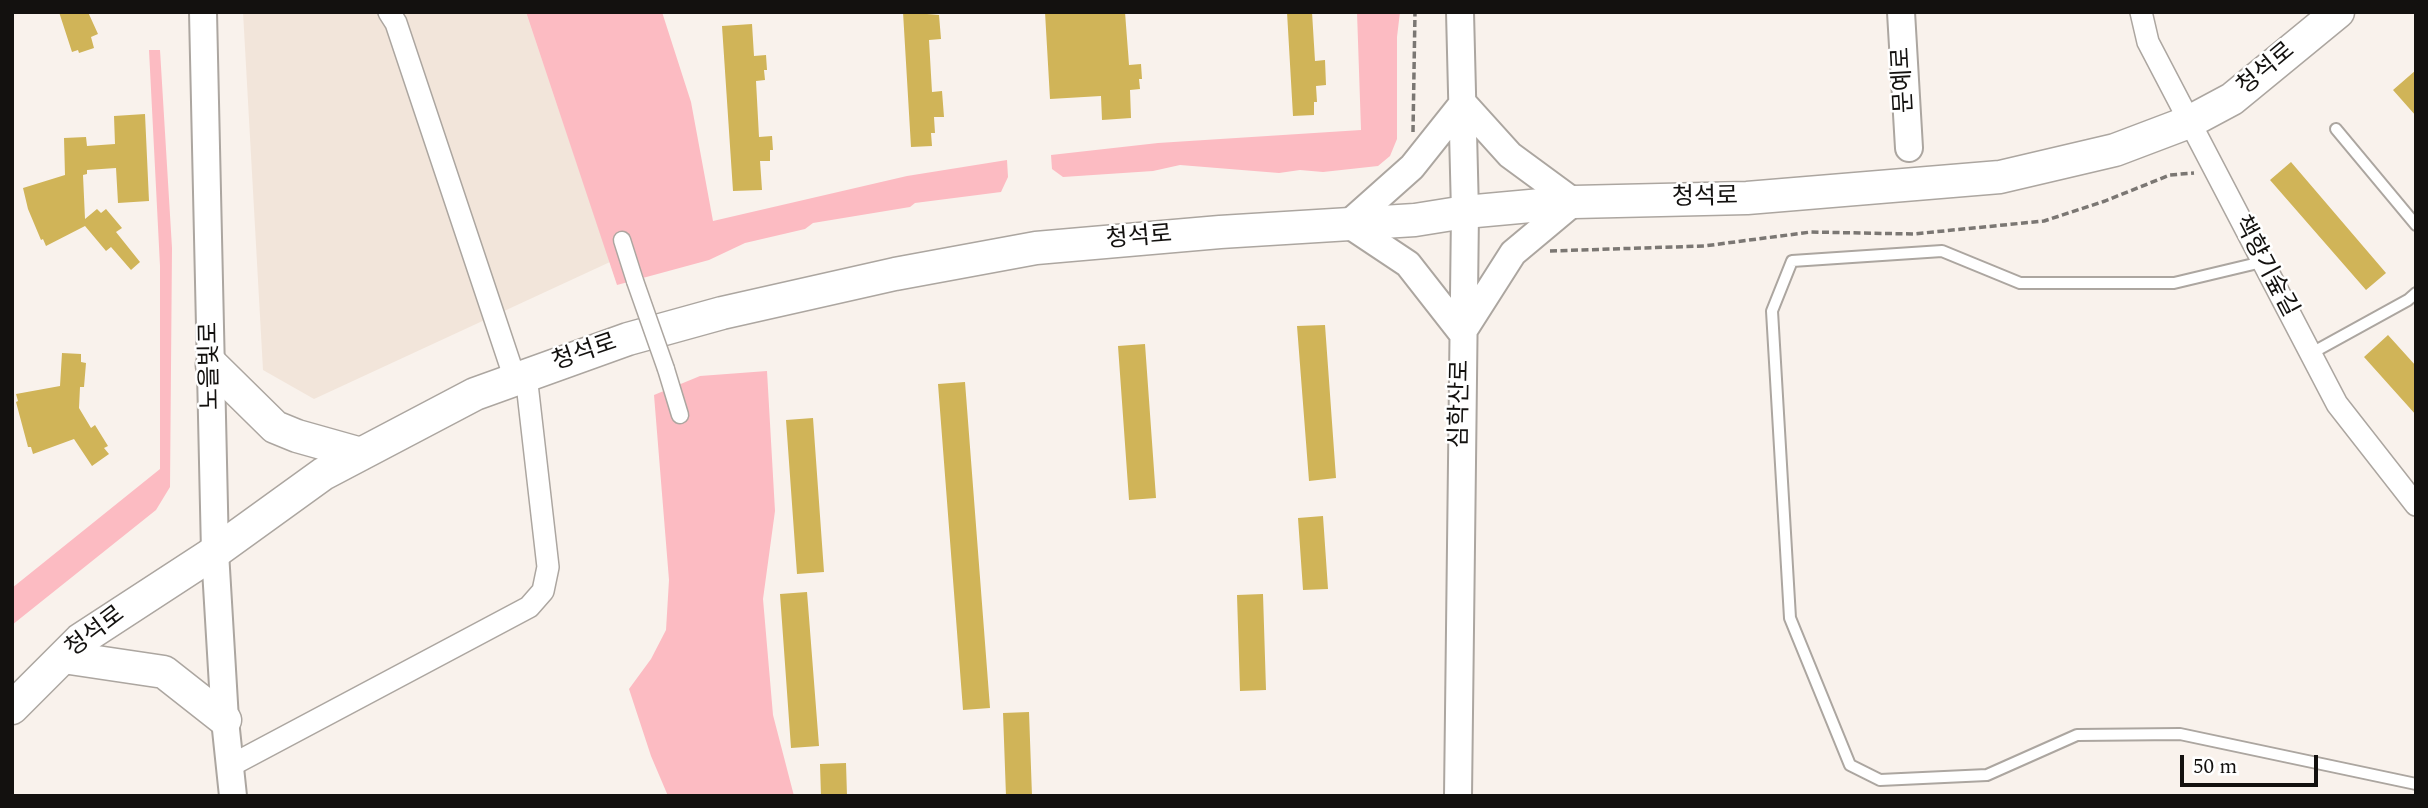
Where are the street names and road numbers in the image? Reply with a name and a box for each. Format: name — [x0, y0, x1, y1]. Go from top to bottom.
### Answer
street label: 청석로 — [2232, 38, 2302, 102]
street label: 문예로 — [1889, 46, 1921, 114]
street label: 청석로 — [1672, 184, 1738, 214]
street label: 책향기숲길 — [2225, 212, 2303, 322]
street label: 청석로 — [1105, 222, 1173, 256]
street label: 노을빛로 — [197, 322, 227, 410]
street label: 청석로 — [549, 330, 621, 378]
street label: 심학산로 — [1447, 360, 1477, 448]
street label: 청석로 — [61, 602, 131, 664]

